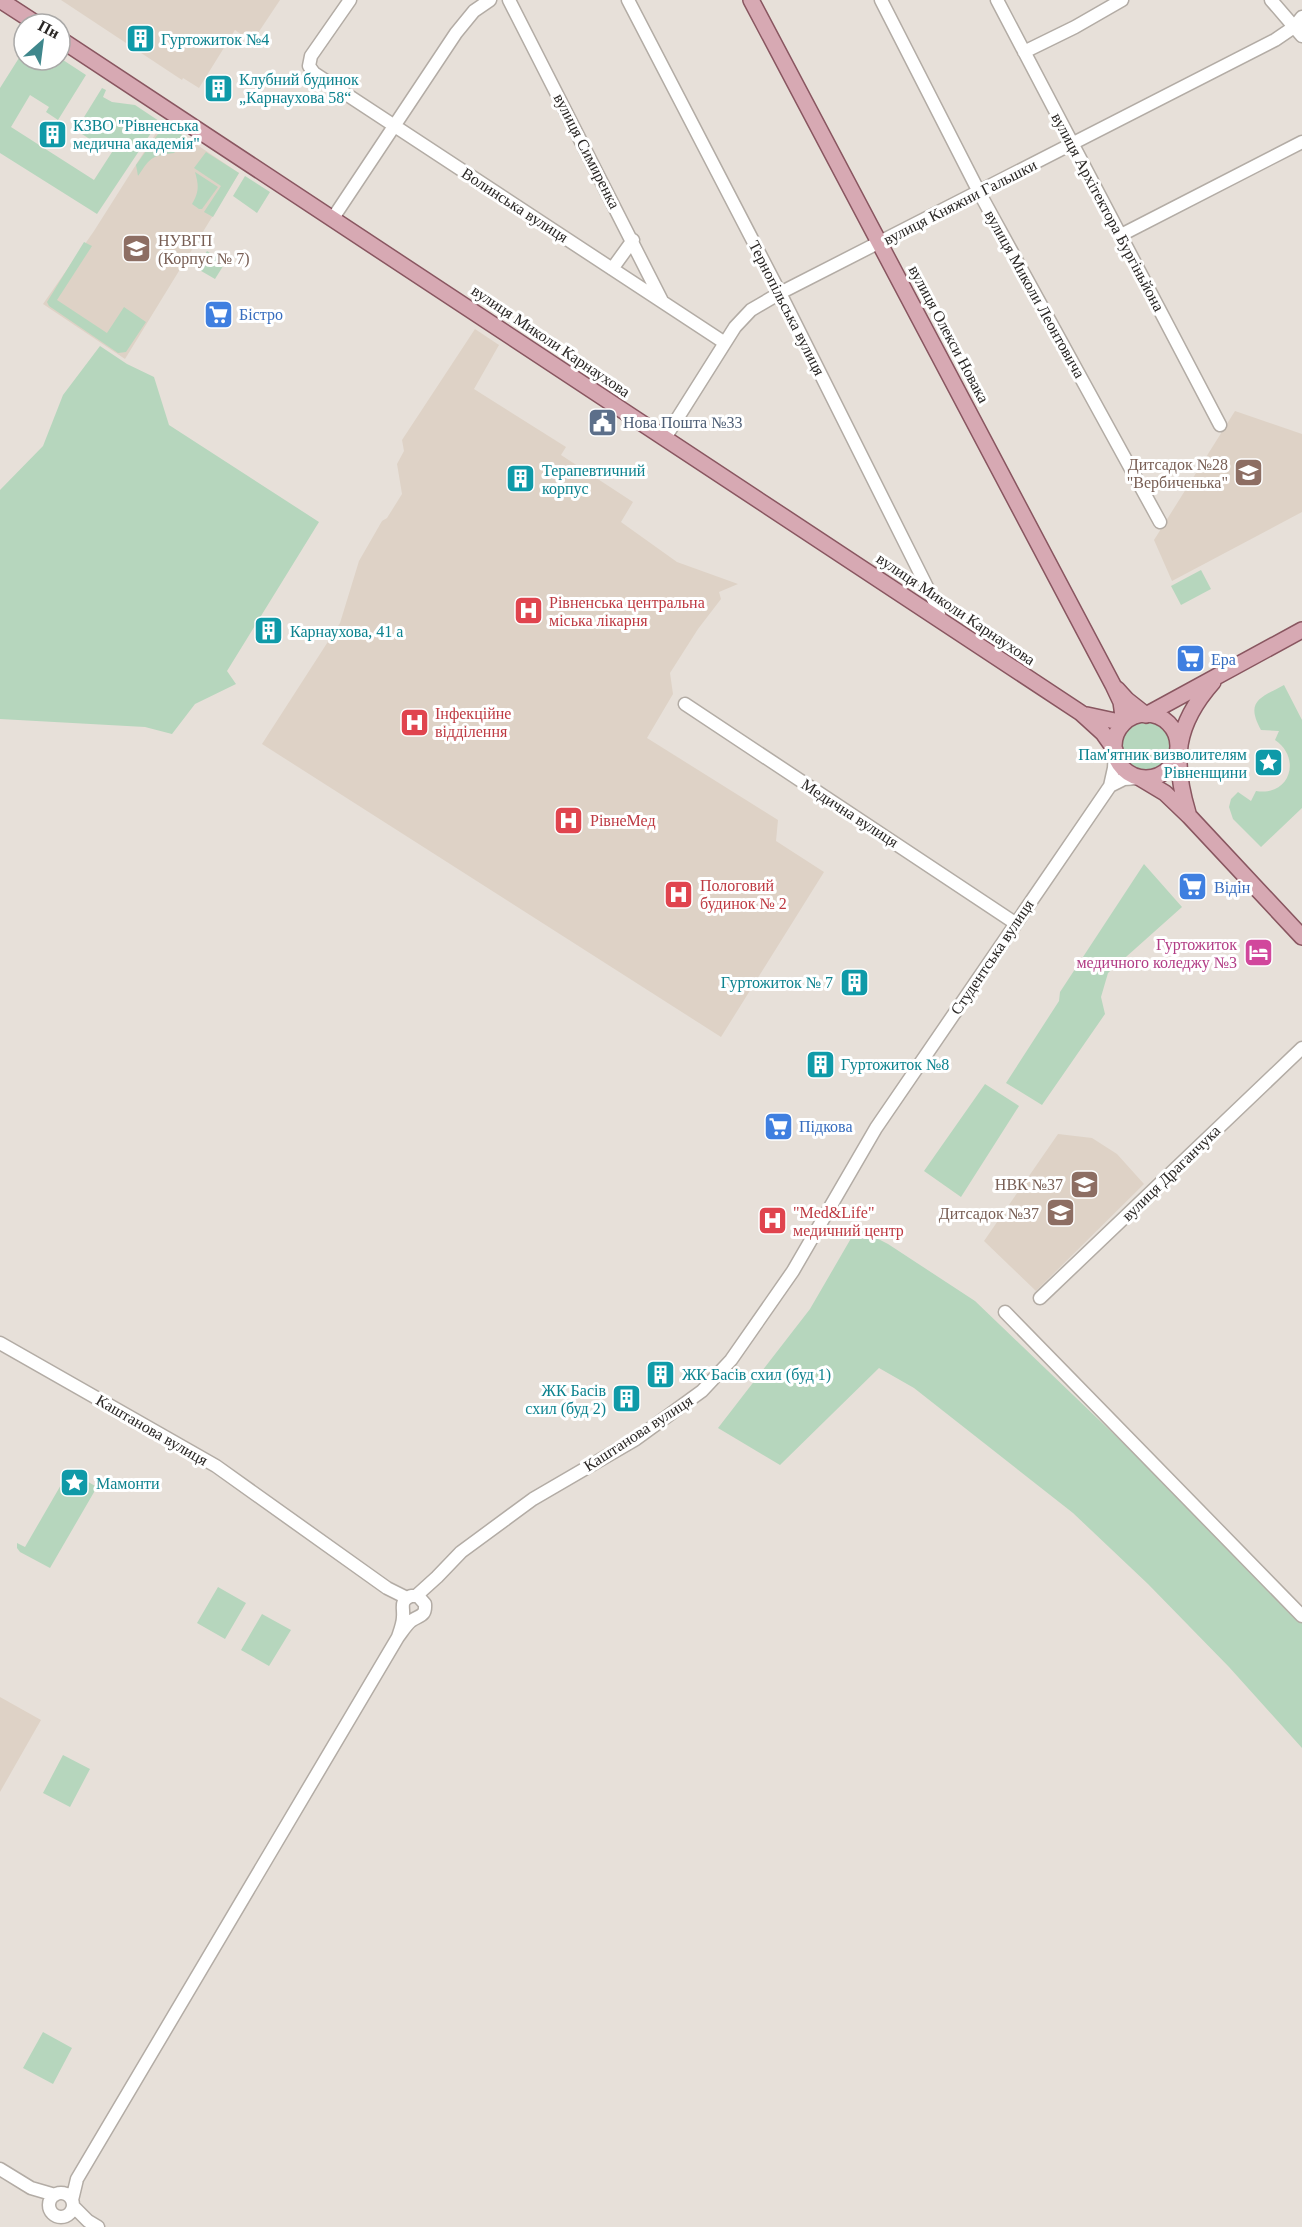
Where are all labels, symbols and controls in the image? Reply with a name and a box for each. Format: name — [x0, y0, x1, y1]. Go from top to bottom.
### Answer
north arrow — [12, 12, 72, 72]
text: Пн — [35, 17, 62, 42]
building icon: Гуртожиток №4 — [124, 23, 156, 55]
place label: Гуртожиток №4 — [161, 31, 269, 49]
place label: Клубний будинок „Карнаухова 58“ — [239, 71, 359, 107]
building icon: Клубний будинок „Карнаухова 58“ — [202, 72, 234, 104]
street label: вулиця Симиренка — [550, 91, 623, 212]
street label: вулиця Архітектора Бургіньйона — [1047, 110, 1168, 315]
place label: КЗВО "Рівненська медична академія" — [73, 117, 200, 153]
building icon: КЗВО "Рівненська медична академія" — [36, 118, 68, 150]
street label: вулиця Княжни Гальшки — [881, 156, 1040, 249]
street label: Волинська вулиця — [458, 164, 572, 247]
street label: вулиця Миколи Леонтовича — [981, 207, 1088, 381]
place label: НУВГП (Корпус № 7) — [158, 232, 249, 268]
school or university icon: НУВГП (Корпус № 7) — [121, 233, 153, 265]
street label: Тернопільська вулиця — [745, 238, 829, 379]
street label: вулиця Олекси Новака — [905, 262, 992, 406]
street label: вулиця Миколи Карнаухова — [468, 282, 633, 401]
supermarket icon: Бістро — [202, 298, 234, 330]
place label: Бістро — [239, 306, 283, 324]
public building icon: Нова Пошта №33 — [586, 406, 618, 438]
place label: Нова Пошта №33 — [623, 414, 742, 431]
place label: Дитсадок №28 "Вербиченька" — [1127, 456, 1228, 492]
school or university icon: Дитсадок №28 "Вербиченька" — [1233, 457, 1265, 489]
place label: Терапевтичний корпус — [542, 462, 646, 498]
building icon: Терапевтичний корпус — [505, 463, 537, 495]
street label: вулиця Миколи Карнаухова — [873, 550, 1038, 669]
place label: Рівненська центральна міська лікарня — [549, 594, 705, 630]
hospital icon: Рівненська центральна міська лікарня — [512, 595, 544, 627]
building icon: Карнаухова, 41 а — [253, 615, 285, 647]
place label: Карнаухова, 41 а — [290, 623, 403, 641]
supermarket icon: Ера — [1174, 643, 1206, 675]
place label: Ера — [1211, 651, 1236, 669]
place label: Інфекційне відділення — [435, 705, 511, 741]
hospital icon: Інфекційне відділення — [398, 706, 430, 738]
place label: Пам'ятник визволителям Рівненщини — [1078, 746, 1247, 782]
place icon: Пам'ятник визволителям Рівненщини — [1252, 747, 1284, 779]
street label: Медична вулиця — [798, 775, 902, 852]
hospital icon: РівнеМед — [553, 804, 585, 836]
place label: РівнеМед — [590, 812, 656, 830]
supermarket icon: Відін — [1177, 871, 1209, 903]
place label: Пологовий будинок № 2 — [700, 877, 787, 913]
hospital icon: Пологовий будинок № 2 — [663, 878, 695, 910]
place label: Відін — [1214, 879, 1251, 897]
street label: Студентська вулиця — [947, 896, 1038, 1018]
place label: Гуртожиток медичного коледжу №3 — [1076, 936, 1237, 972]
hotel icon: Гуртожиток медичного коледжу №3 — [1242, 937, 1274, 969]
building icon: Гуртожиток № 7 — [838, 966, 870, 998]
place label: Гуртожиток № 7 — [721, 974, 833, 992]
building icon: Гуртожиток №8 — [804, 1048, 836, 1080]
place label: Гуртожиток №8 — [841, 1056, 949, 1074]
supermarket icon: Підкова — [762, 1110, 794, 1142]
place label: Підкова — [799, 1118, 853, 1136]
street label: вулиця Драганчука — [1118, 1122, 1224, 1225]
school or university icon: НВК №37 — [1068, 1168, 1100, 1200]
place label: НВК №37 — [995, 1176, 1063, 1193]
school or university icon: Дитсадок №37 — [1044, 1197, 1076, 1229]
place label: "Med&Life" медичний центр — [793, 1204, 904, 1240]
hospital icon: "Med&Life" медичний центр — [756, 1205, 788, 1237]
place label: Дитсадок №37 — [939, 1205, 1039, 1223]
building icon: ЖК Басів схил (буд 1) — [645, 1358, 677, 1390]
place label: ЖК Басів схил (буд 1) — [682, 1366, 831, 1384]
place label: ЖК Басів схил (буд 2) — [525, 1382, 606, 1418]
building icon: ЖК Басів схил (буд 2) — [611, 1383, 643, 1415]
street label: Каштанова вулиця — [93, 1391, 211, 1470]
street label: Каштанова вулиця — [581, 1391, 697, 1475]
place icon: Мамонти — [59, 1467, 91, 1499]
place label: Мамонти — [96, 1475, 160, 1492]

